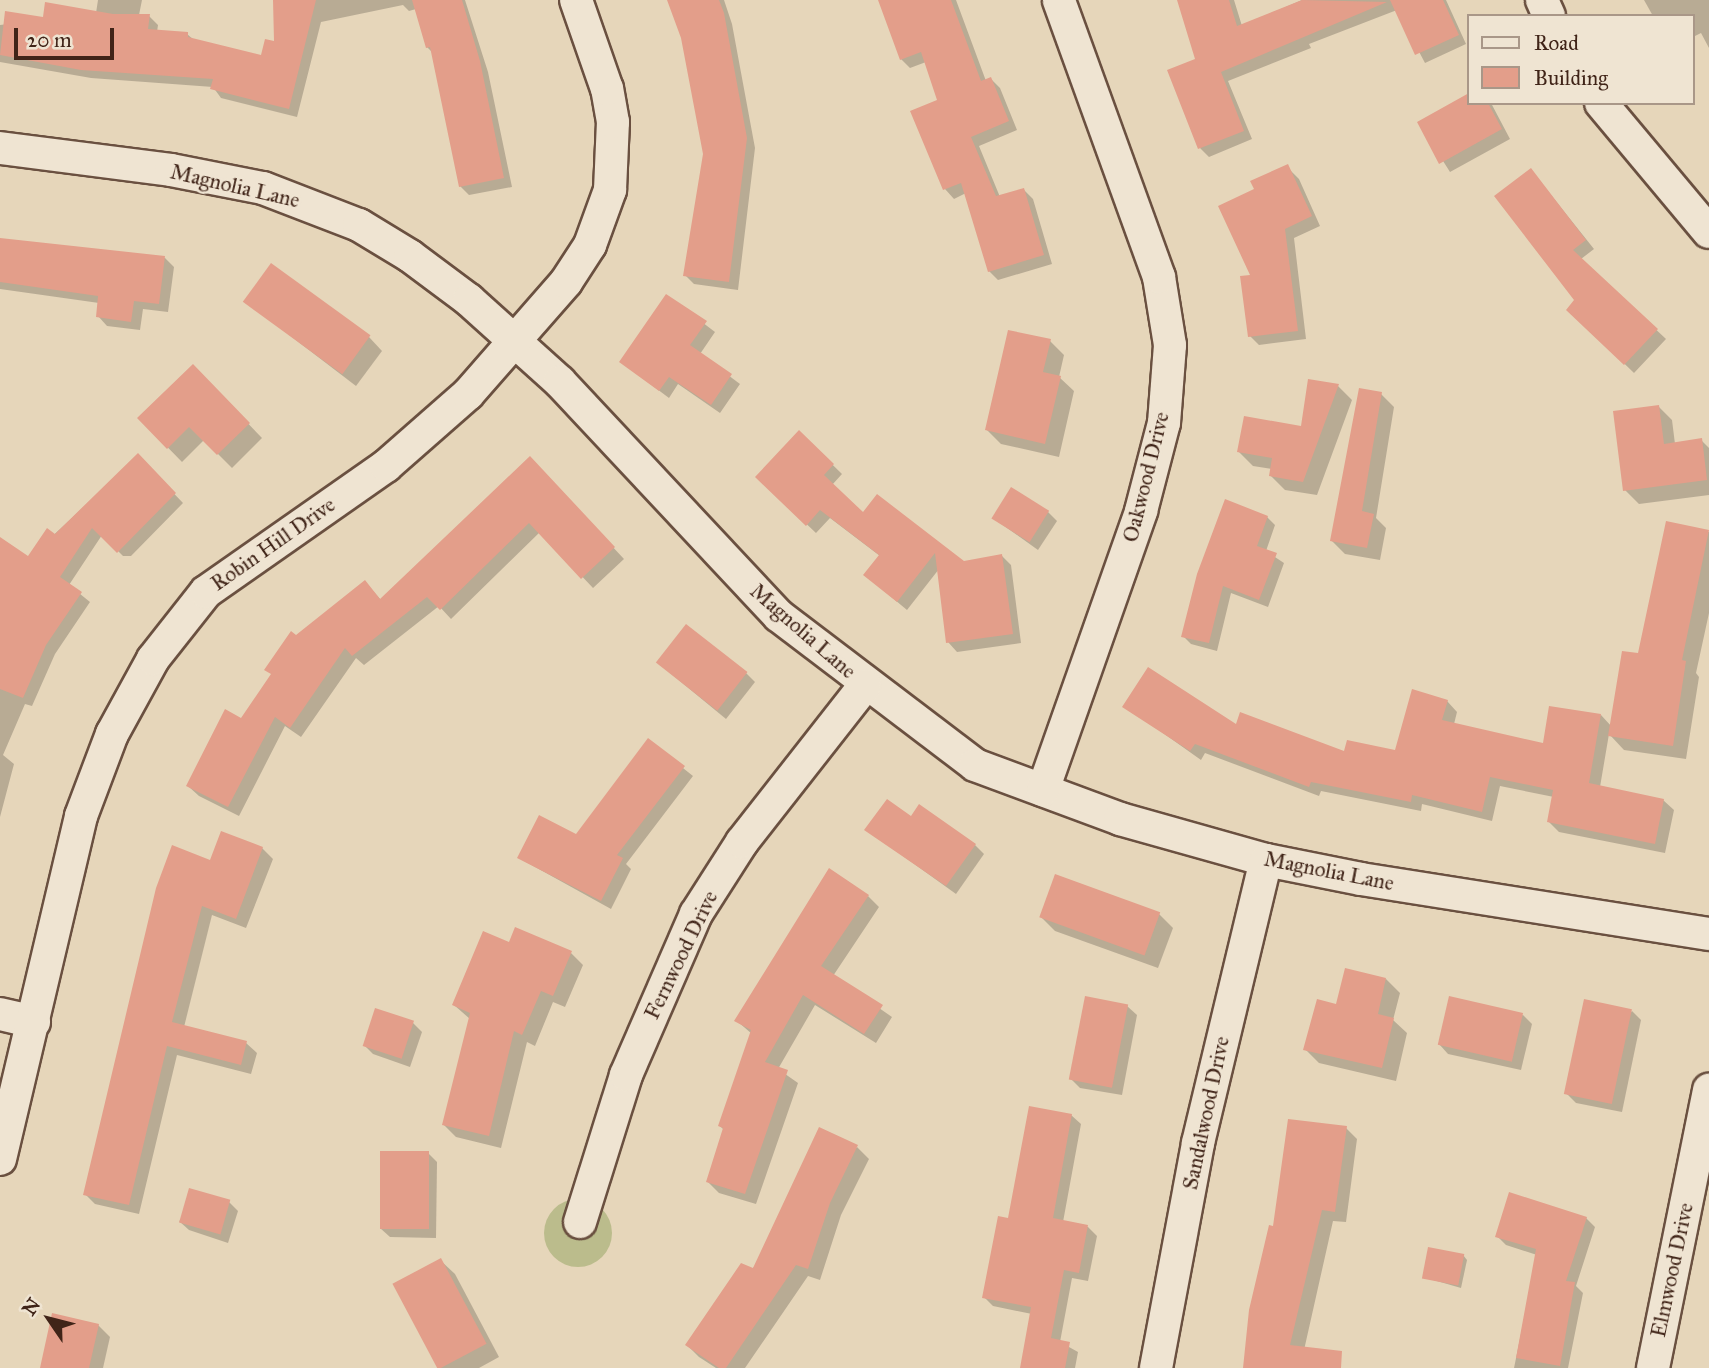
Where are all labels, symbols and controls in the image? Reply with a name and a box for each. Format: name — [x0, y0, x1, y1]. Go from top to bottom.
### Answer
scale bar — [18, 14, 117, 58]
legend — [1468, 14, 1695, 105]
text: 20 m — [27, 27, 72, 53]
text: Road — [1534, 30, 1579, 56]
text: Building — [1534, 65, 1608, 91]
street label: Magnolia Lane — [168, 159, 302, 213]
street label: Oakwood Drive — [1118, 409, 1174, 545]
street label: Robin Hill Drive — [206, 492, 340, 596]
street label: Magnolia Lane — [745, 578, 861, 684]
street label: Magnolia Lane — [1262, 846, 1396, 896]
street label: Fernwood Drive — [639, 887, 723, 1023]
street label: Sandalwood Drive — [1177, 1034, 1235, 1192]
street label: Elmwood Drive — [1645, 1200, 1699, 1340]
north arrow — [14, 1284, 84, 1354]
text: N — [17, 1293, 45, 1320]

